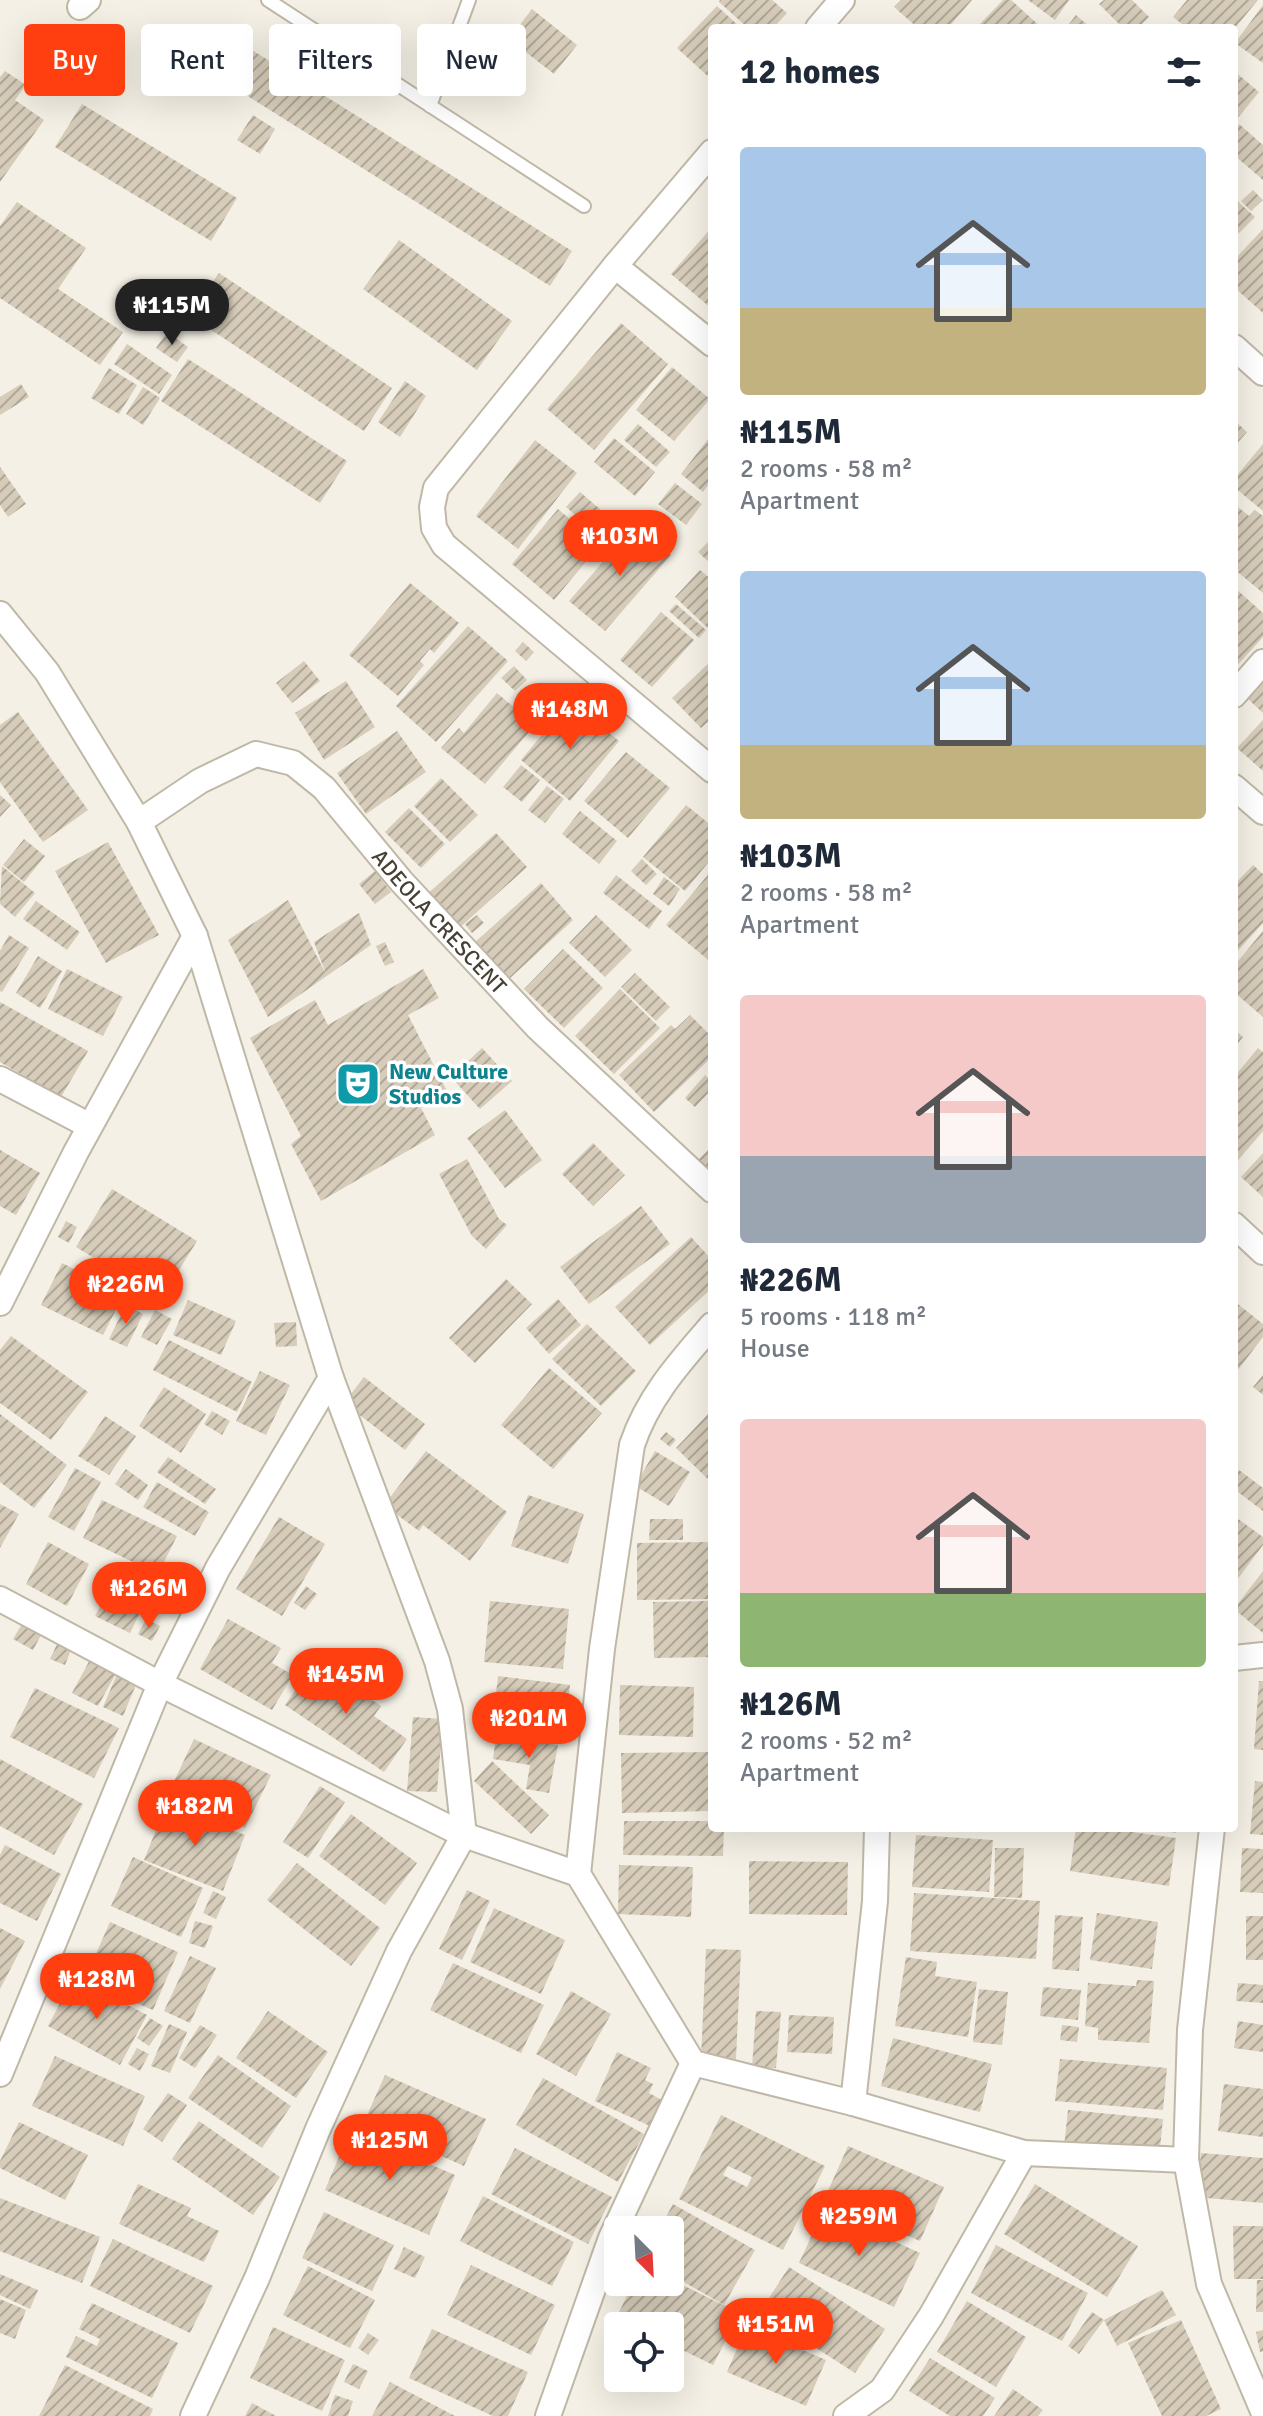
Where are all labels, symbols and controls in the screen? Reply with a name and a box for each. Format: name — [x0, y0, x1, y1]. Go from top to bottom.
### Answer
chip: Buy — [24, 24, 125, 96]
chip: Rent — [141, 24, 253, 96]
chip: Filters — [269, 24, 401, 96]
chip: New — [417, 24, 526, 96]
icon: filters — [1162, 50, 1206, 94]
text: 12 homes — [740, 51, 880, 93]
icon: home — [901, 199, 1045, 343]
pin: ₦115M — [116, 279, 228, 347]
text: ₦115M — [133, 289, 211, 321]
text: ₦115M — [740, 411, 842, 453]
text: 2 rooms · 58 m² — [740, 453, 913, 485]
text: Apartment — [740, 485, 859, 517]
pin: ₦103M — [564, 510, 676, 578]
text: ₦103M — [581, 520, 659, 552]
icon: home — [901, 623, 1045, 767]
pin: ₦148M — [514, 683, 626, 751]
text: ₦148M — [531, 693, 609, 725]
text: ₦103M — [740, 835, 842, 877]
street label: ADEOLA CRESCENT — [367, 843, 513, 999]
text: 2 rooms · 58 m² — [740, 877, 913, 909]
text: Apartment — [740, 909, 859, 941]
icon: home — [901, 1047, 1045, 1191]
place label: New Culture Studios — [389, 1058, 508, 1110]
theatre icon: New Culture Studios — [334, 1060, 382, 1108]
pin: ₦226M — [70, 1258, 182, 1326]
text: ₦226M — [740, 1259, 842, 1301]
text: ₦226M — [87, 1268, 165, 1300]
text: 5 rooms · 118 m² — [740, 1301, 927, 1333]
text: House — [740, 1333, 810, 1365]
icon: home — [901, 1471, 1045, 1615]
pin: ₦126M — [93, 1562, 205, 1630]
text: ₦126M — [110, 1572, 188, 1604]
pin: ₦145M — [290, 1648, 402, 1716]
text: ₦145M — [307, 1658, 385, 1690]
text: ₦126M — [740, 1683, 842, 1725]
pin: ₦201M — [473, 1692, 585, 1760]
text: ₦201M — [490, 1702, 568, 1734]
text: 2 rooms · 52 m² — [740, 1725, 913, 1757]
text: Apartment — [740, 1757, 859, 1789]
pin: ₦182M — [139, 1780, 251, 1848]
text: ₦182M — [156, 1790, 234, 1822]
pin: ₦128M — [41, 1953, 153, 2021]
text: ₦128M — [58, 1963, 136, 1995]
pin: ₦125M — [334, 2114, 446, 2182]
text: ₦125M — [351, 2124, 429, 2156]
pin: ₦259M — [803, 2190, 915, 2258]
text: ₦259M — [820, 2200, 898, 2232]
north arrow — [604, 2216, 684, 2296]
map controls — [604, 2216, 684, 2392]
pin: ₦151M — [720, 2298, 832, 2366]
text: ₦151M — [737, 2308, 815, 2340]
button: locate — [604, 2312, 684, 2392]

